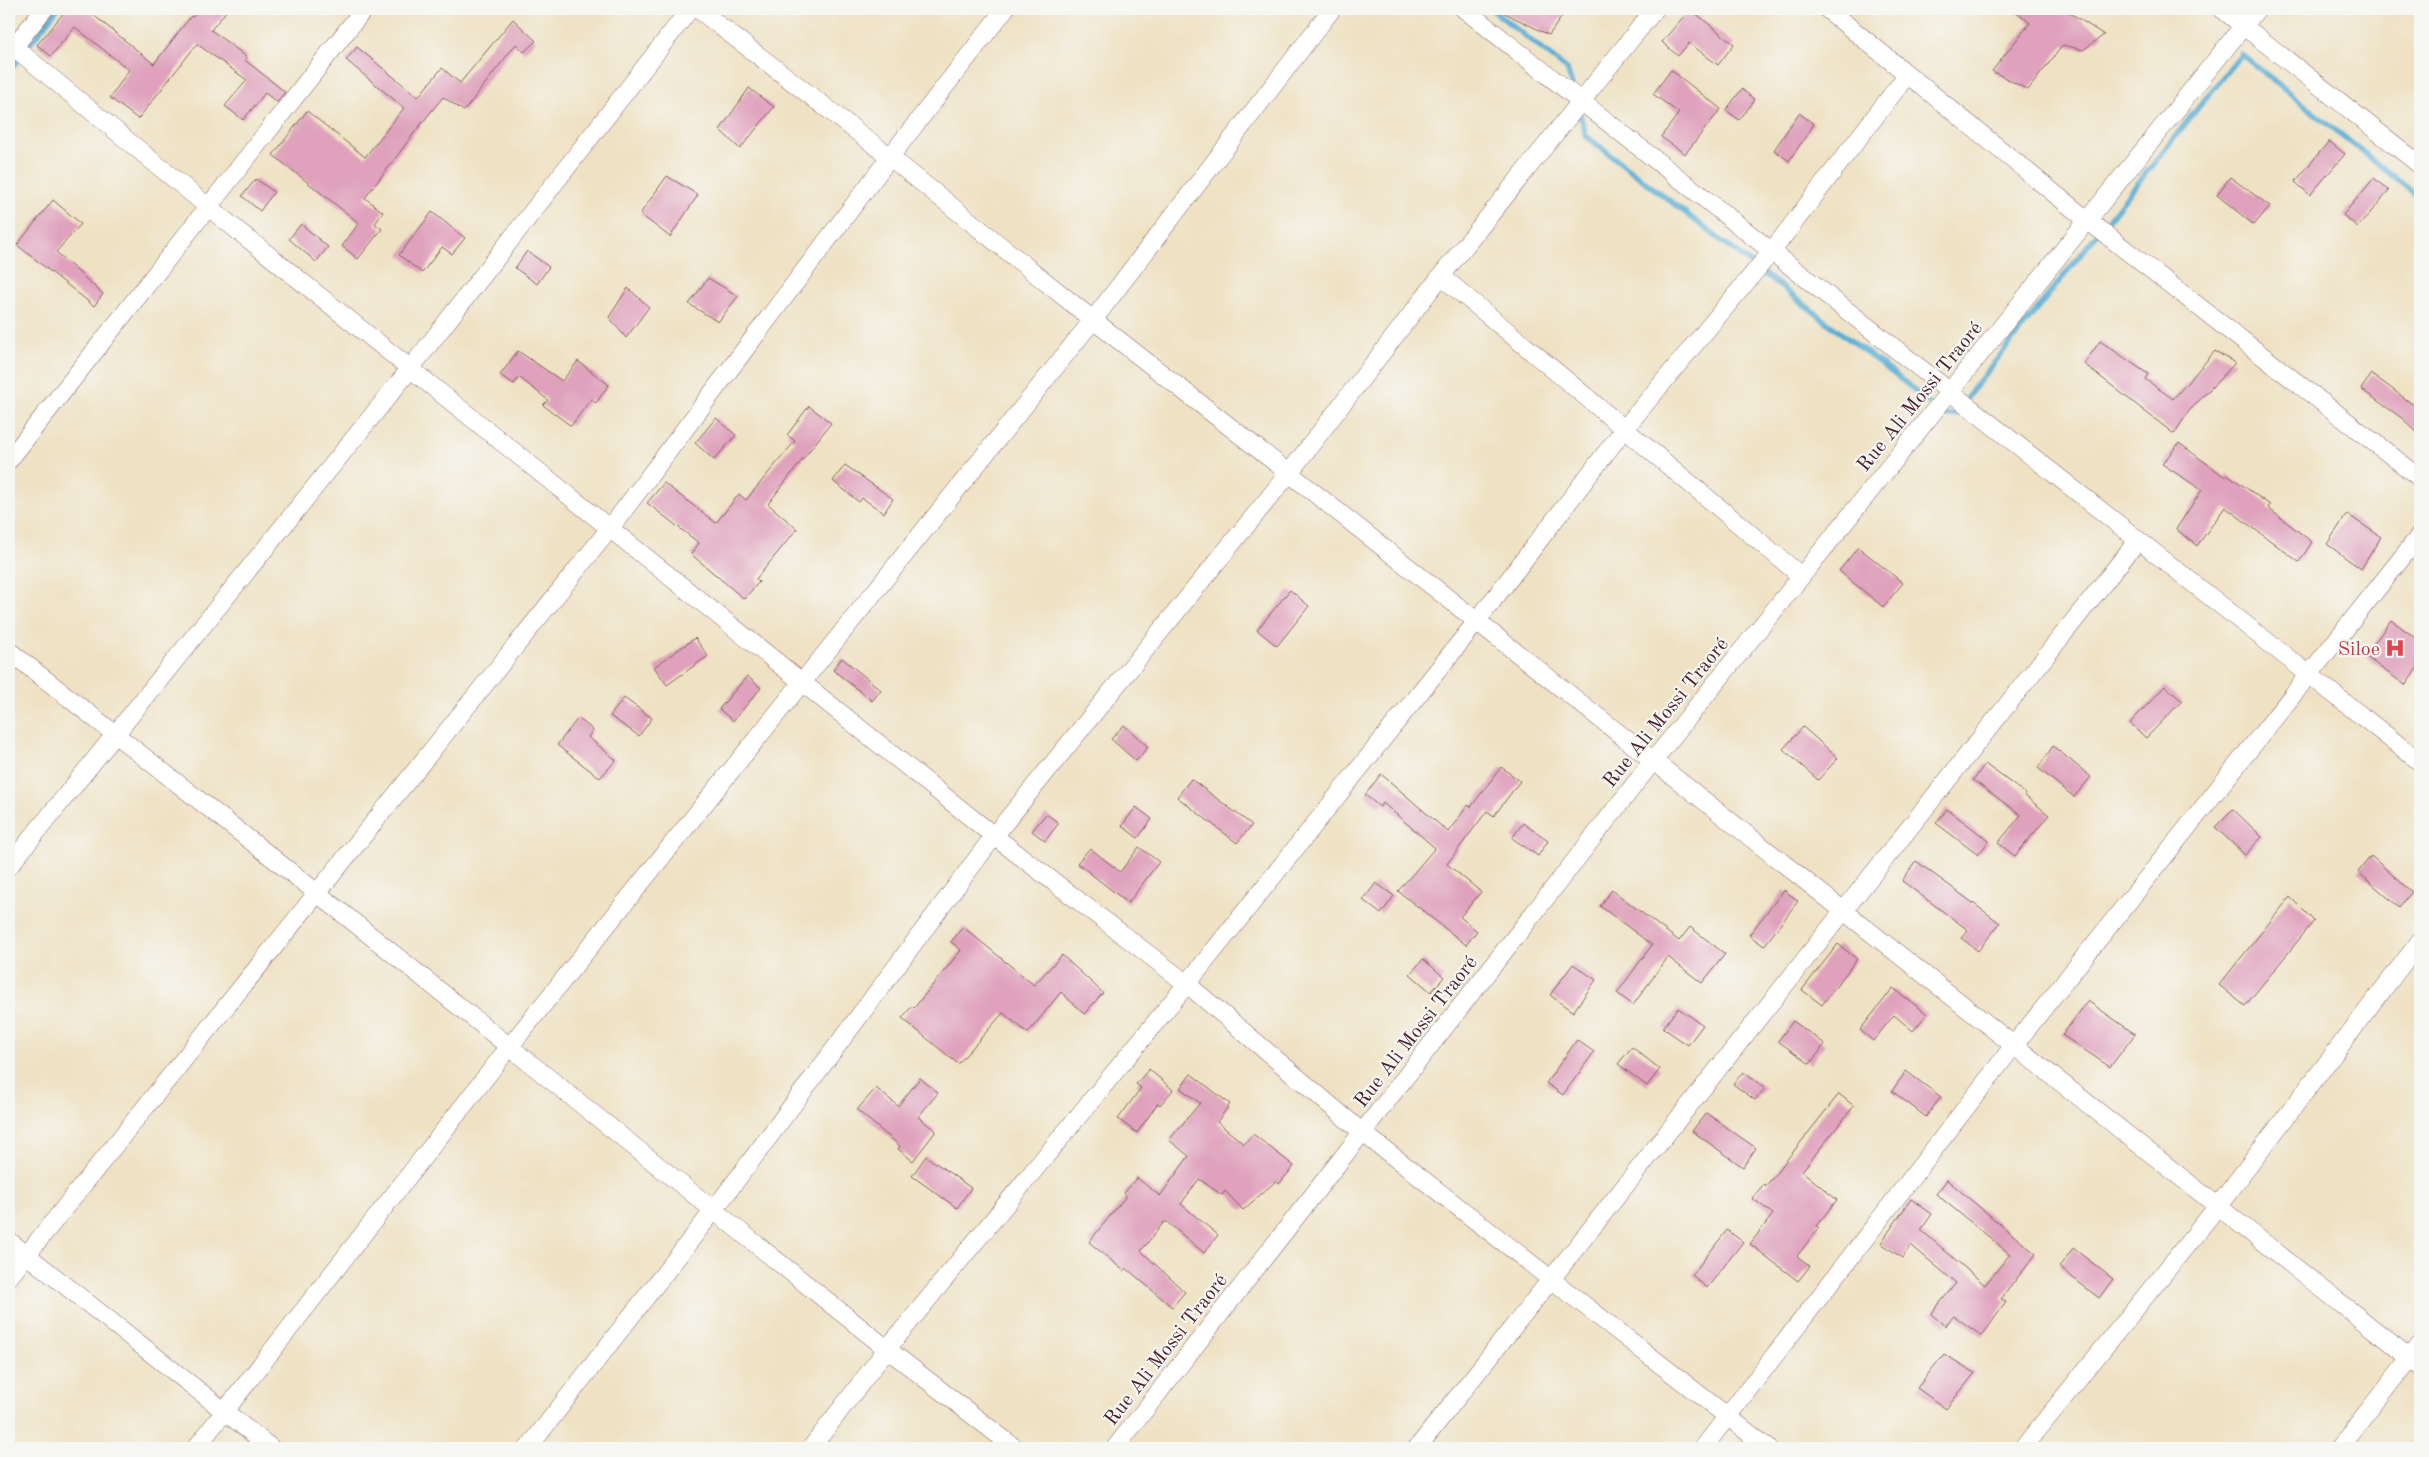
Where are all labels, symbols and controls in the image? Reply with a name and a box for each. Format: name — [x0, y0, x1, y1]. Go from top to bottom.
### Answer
street label: Rue Ali Mossi Traoré — [1854, 319, 1987, 476]
street label: Rue Ali Mossi Traoré — [1600, 635, 1733, 792]
hospital icon: Siloe — [2384, 637, 2406, 659]
place label: Siloe — [2338, 640, 2380, 660]
street label: Rue Ali Mossi Traoré — [1351, 953, 1482, 1112]
street label: Rue Ali Mossi Traoré — [1101, 1271, 1232, 1430]

